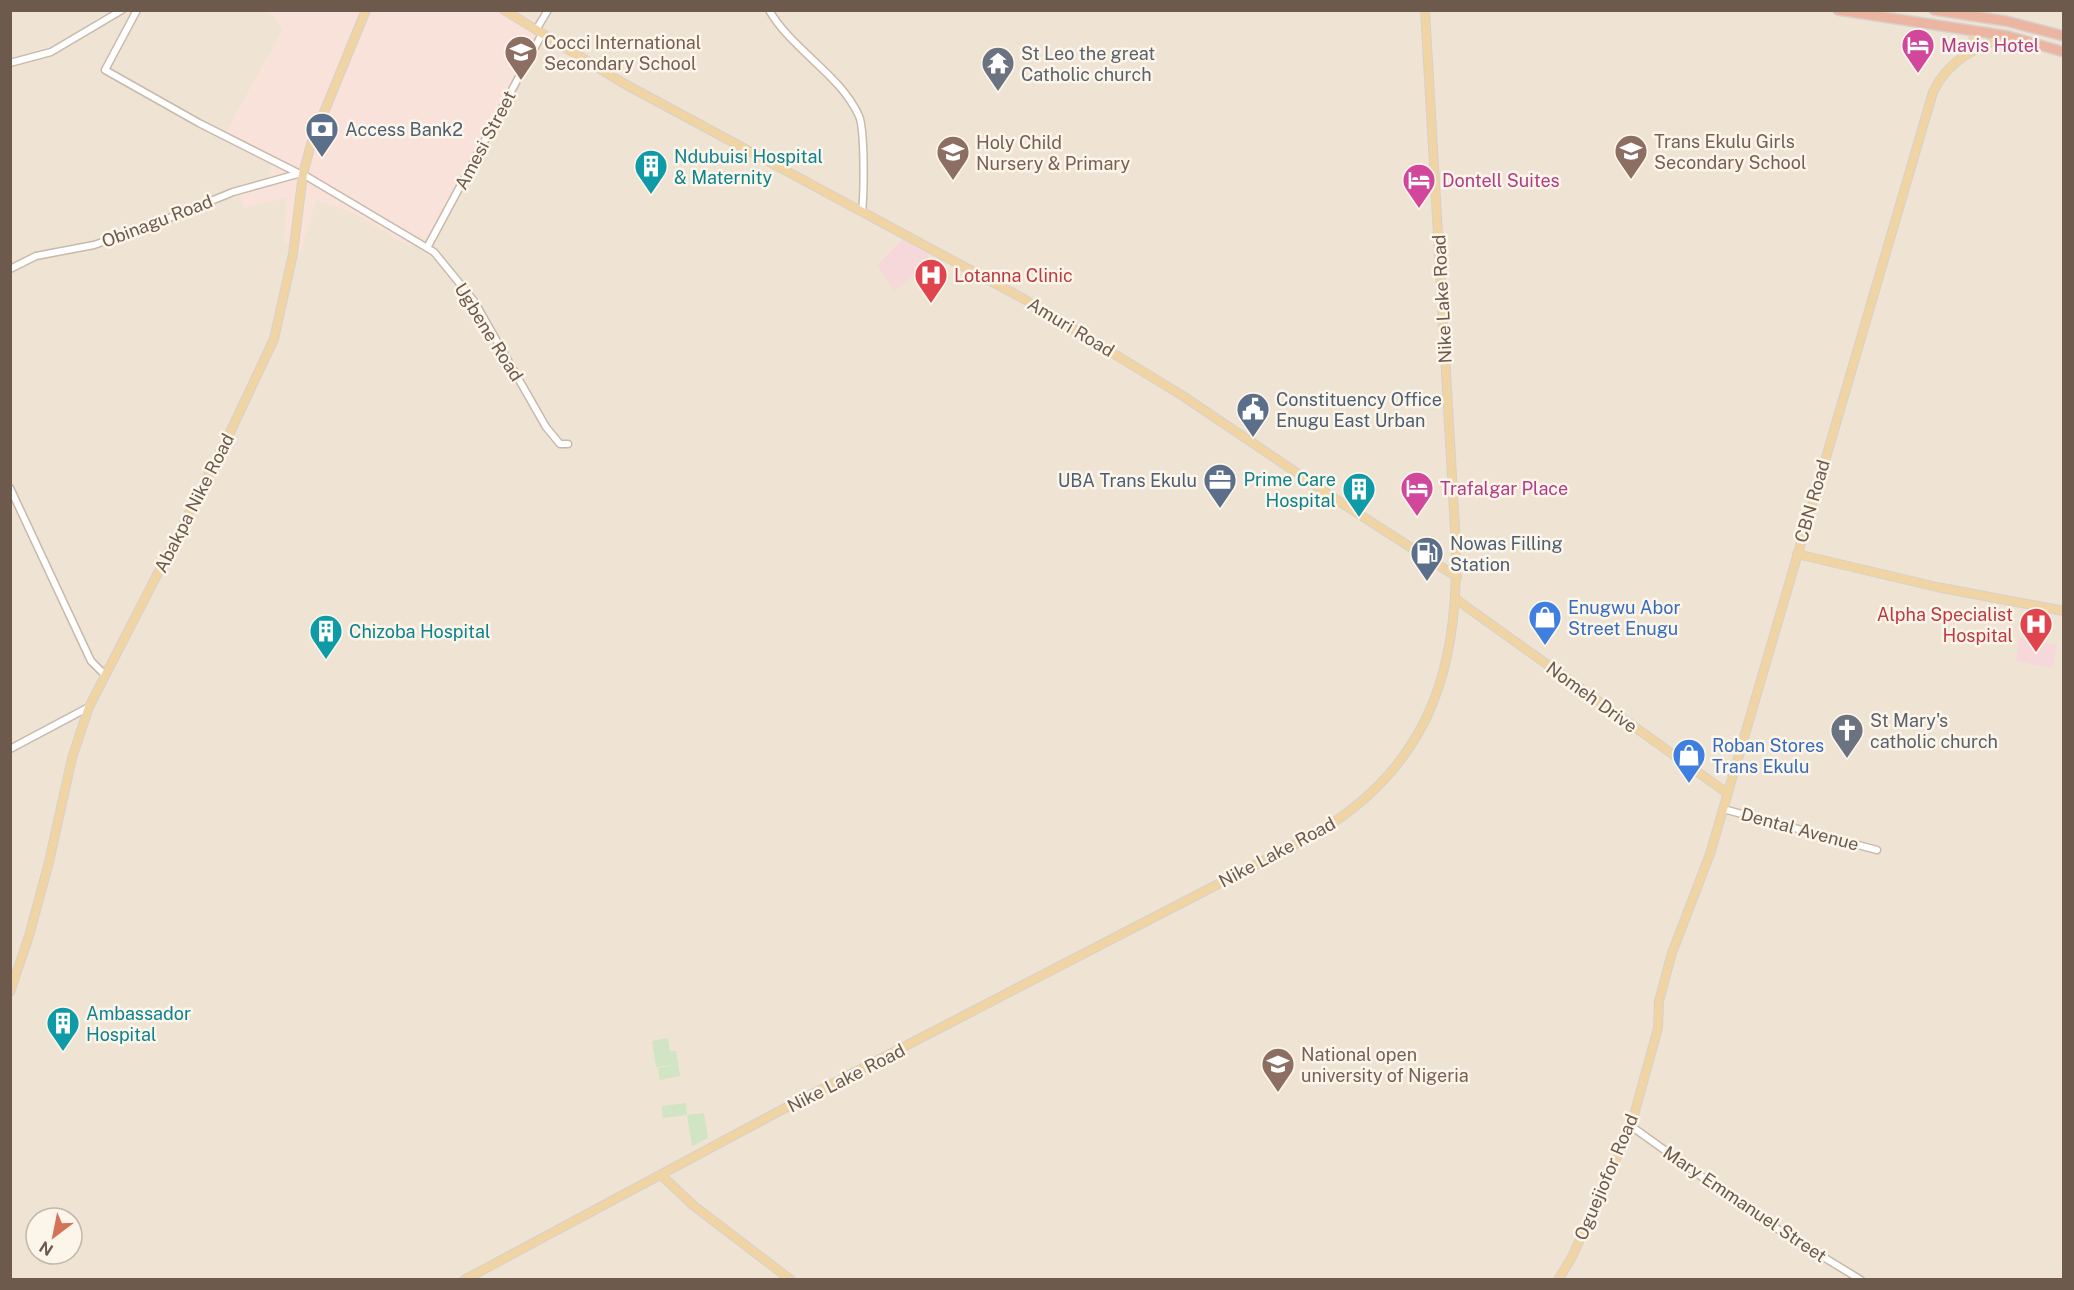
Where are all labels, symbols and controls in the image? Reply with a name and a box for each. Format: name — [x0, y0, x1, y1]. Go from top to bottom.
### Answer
hotel icon: Mavis Hotel — [1900, 27, 1936, 74]
place label: Cocci International Secondary School — [544, 32, 701, 74]
school or university icon: Cocci International Secondary School — [503, 34, 539, 81]
place label: Mavis Hotel — [1941, 35, 2039, 56]
place label: St Leo the great Catholic church — [1021, 43, 1155, 85]
temple icon: St Leo the great Catholic church — [980, 45, 1016, 92]
street label: Amesi Street — [450, 87, 520, 193]
bank icon: Access Bank2 — [304, 111, 340, 158]
place label: Access Bank2 — [345, 119, 463, 140]
place label: Trans Ekulu Girls Secondary School — [1654, 131, 1806, 173]
place label: Holy Child Nursery & Primary — [976, 132, 1131, 174]
school or university icon: Trans Ekulu Girls Secondary School — [1613, 133, 1649, 180]
school or university icon: Holy Child Nursery & Primary — [935, 134, 971, 181]
place label: Ndubuisi Hospital & Maternity — [674, 146, 823, 188]
building icon: Ndubuisi Hospital & Maternity — [633, 148, 669, 195]
hotel icon: Dontell Suites — [1401, 162, 1437, 209]
place label: Dontell Suites — [1442, 170, 1560, 191]
street label: Obinagu Road — [99, 190, 215, 252]
street label: Nike Lake Road — [1428, 234, 1456, 364]
hospital icon: Lotanna Clinic — [913, 257, 949, 304]
place label: Lotanna Clinic — [954, 265, 1073, 286]
street label: Ugbene Road — [450, 279, 528, 385]
street label: Amuri Road — [1024, 293, 1118, 361]
place label: Constituency Office Enugu East Urban — [1276, 389, 1442, 431]
public building icon: Constituency Office Enugu East Urban — [1235, 391, 1271, 438]
street label: Abakpa Nike Road — [150, 430, 238, 576]
street label: CBN Road — [1790, 457, 1834, 545]
office icon: UBA Trans Ekulu — [1202, 462, 1238, 509]
place label: Prime Care Hospital — [1244, 469, 1336, 511]
place label: UBA Trans Ekulu — [1058, 470, 1197, 491]
hotel icon: Trafalgar Place — [1399, 470, 1435, 517]
building icon: Prime Care Hospital — [1341, 471, 1377, 518]
place label: Trafalgar Place — [1440, 478, 1568, 499]
place label: Nowas Filling Station — [1450, 533, 1563, 575]
fuel station icon: Nowas Filling Station — [1409, 535, 1445, 582]
place label: Enugwu Abor Street Enugu — [1568, 597, 1681, 639]
shop icon: Enugwu Abor Street Enugu — [1527, 599, 1563, 646]
place label: Alpha Specialist Hospital — [1877, 604, 2013, 646]
hospital icon: Alpha Specialist Hospital — [2018, 606, 2054, 653]
building icon: Chizoba Hospital — [308, 613, 344, 660]
place label: Chizoba Hospital — [349, 621, 490, 642]
street label: Nomeh Drive — [1542, 657, 1642, 737]
place label: St Mary's catholic church — [1870, 710, 1998, 752]
church icon: St Mary's catholic church — [1829, 712, 1865, 759]
place label: Roban Stores Trans Ekulu — [1712, 735, 1824, 777]
shop icon: Roban Stores Trans Ekulu — [1671, 737, 1707, 784]
street label: Dental Avenue — [1739, 803, 1861, 855]
street label: Nike Lake Road — [1215, 812, 1339, 892]
place label: Ambassador Hospital — [86, 1003, 191, 1045]
building icon: Ambassador Hospital — [45, 1005, 81, 1052]
street label: Nike Lake Road — [784, 1039, 908, 1117]
place label: National open university of Nigeria — [1301, 1044, 1469, 1086]
school or university icon: National open university of Nigeria — [1260, 1046, 1296, 1093]
street label: Oguejiofor Road — [1570, 1111, 1642, 1243]
street label: Mary Emmanuel Street — [1659, 1141, 1831, 1267]
north arrow — [24, 1206, 84, 1266]
text: N — [36, 1237, 57, 1260]

